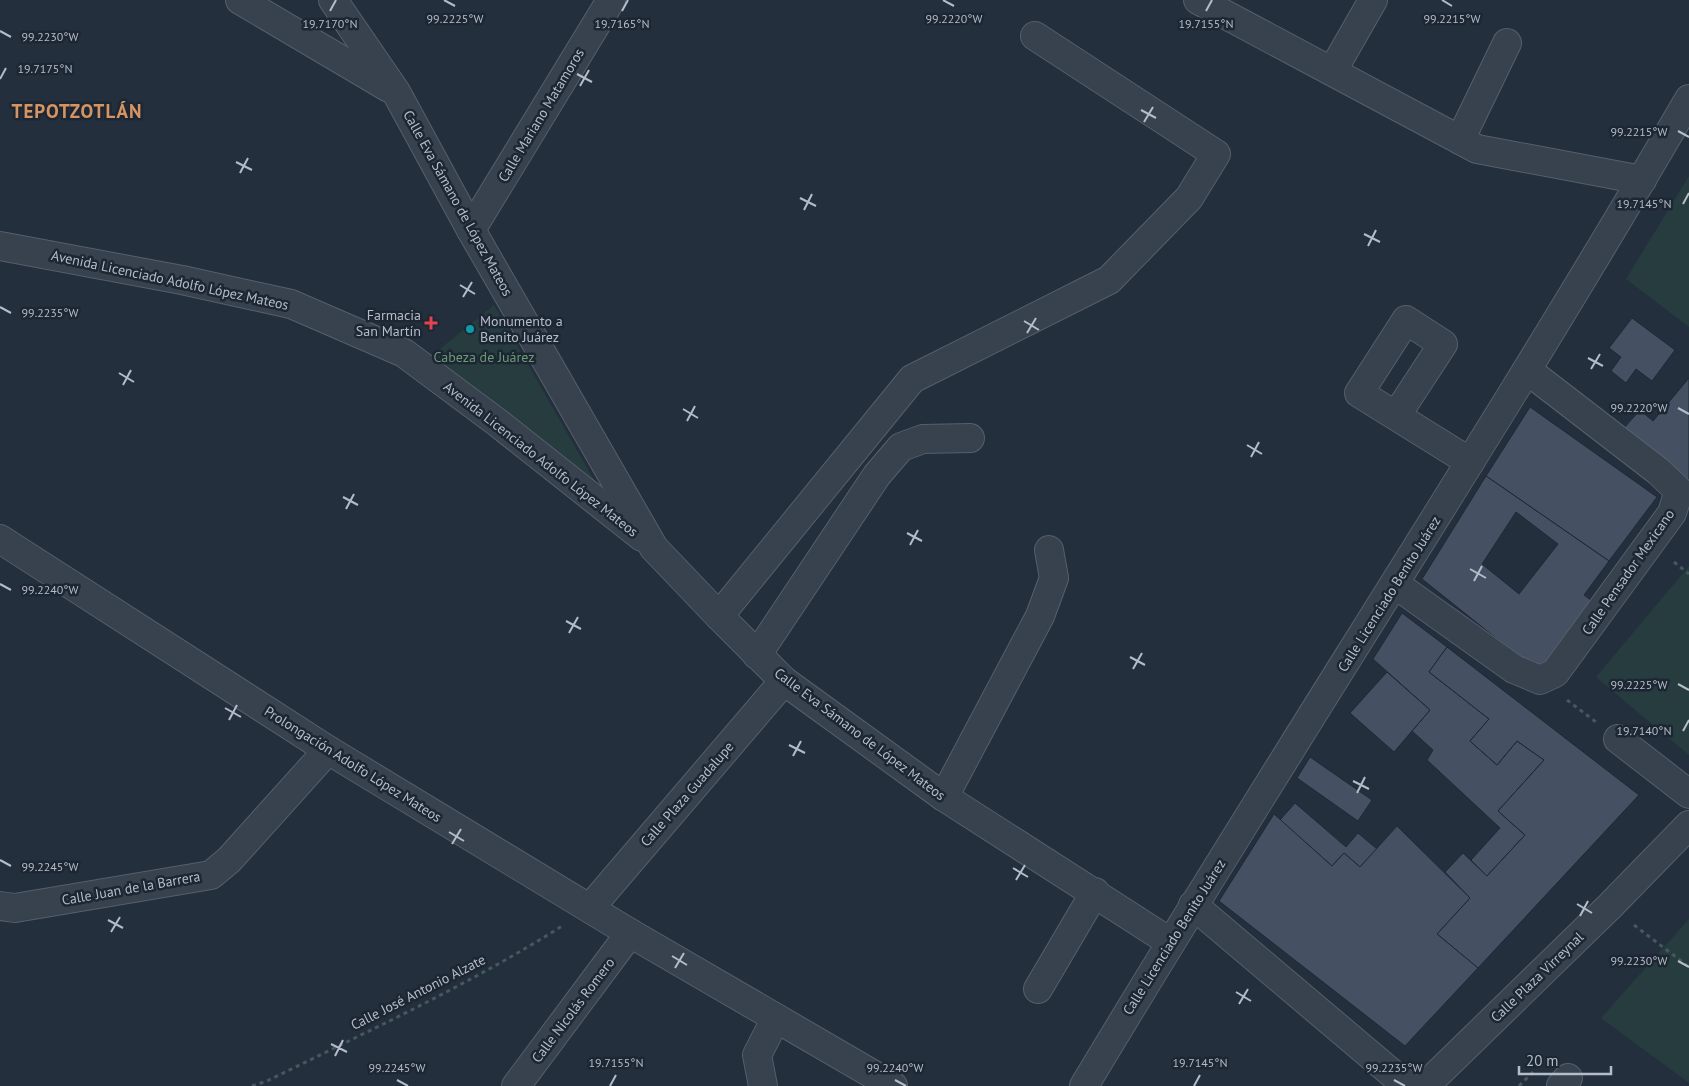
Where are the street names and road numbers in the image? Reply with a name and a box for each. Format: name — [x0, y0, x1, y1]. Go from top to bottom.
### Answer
street label: Calle Mariano Matamoros — [494, 45, 588, 185]
street label: Calle Eva Sámano de López Mateos — [399, 107, 517, 299]
street label: Avenida Licenciado Adolfo López Mateos — [50, 246, 290, 314]
street label: Avenida Licenciado Adolfo López Mateos — [440, 377, 642, 541]
street label: Calle Pensador Mexicano — [1578, 506, 1678, 638]
street label: Calle Licenciado Benito Juárez — [1334, 513, 1444, 675]
street label: Calle Eva Sámano de López Mateos — [771, 664, 949, 804]
street label: Prolongación Adolfo López Mateos — [261, 702, 445, 826]
street label: Calle Plaza Guadalupe — [636, 738, 738, 850]
street label: Calle Licenciado Benito Juárez — [1119, 856, 1229, 1018]
street label: Calle Juan de la Barrera — [60, 867, 202, 909]
street label: Calle Plaza Virreynal — [1487, 928, 1587, 1026]
street label: Calle José Antonio Alzate — [348, 950, 488, 1034]
street label: Calle Nicolás Romero — [528, 954, 618, 1066]

